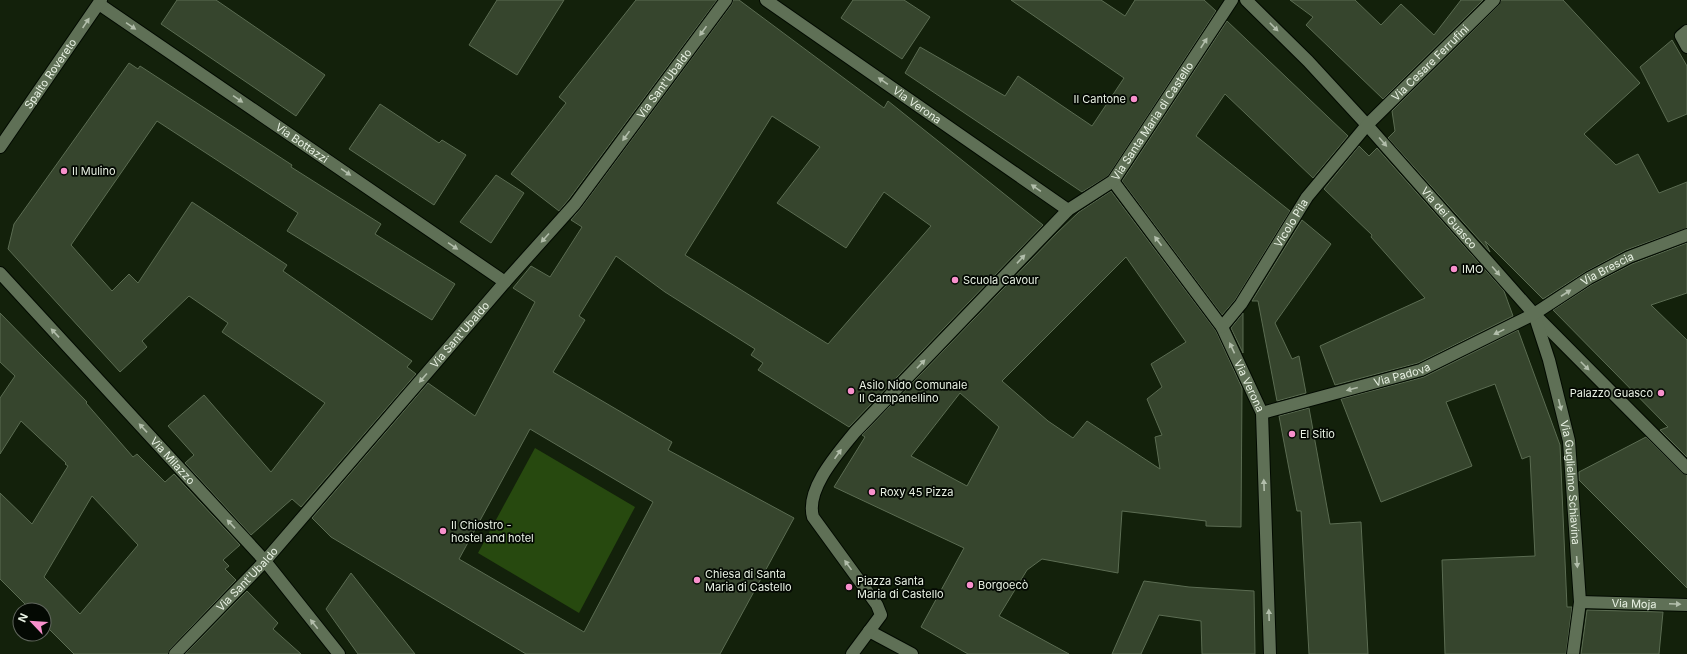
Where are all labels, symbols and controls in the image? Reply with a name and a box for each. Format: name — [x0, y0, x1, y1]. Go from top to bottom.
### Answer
one-way arrow — [82, 17, 89, 29]
one-way arrow — [125, 22, 137, 29]
one-way arrow — [1269, 22, 1279, 32]
street label: Via Cesare Ferrufini — [1389, 22, 1472, 104]
one-way arrow — [699, 26, 707, 37]
street label: Spalto Rovereto — [21, 35, 80, 112]
one-way arrow — [1200, 37, 1207, 49]
street label: Via Sant'Ubaldo — [634, 46, 695, 121]
street label: Via Santa Maria di Castello — [1108, 59, 1197, 183]
one-way arrow — [878, 77, 888, 85]
street label: Via Verona — [890, 83, 944, 127]
place label: Il Cantone — [1074, 92, 1126, 106]
marker: Il Cantone — [1129, 94, 1139, 104]
one-way arrow — [233, 95, 244, 103]
street label: Via Bottazzi — [273, 120, 331, 166]
one-way arrow — [622, 131, 630, 141]
one-way arrow — [1378, 137, 1387, 147]
place label: Il Mulino — [72, 164, 116, 178]
marker: Il Mulino — [59, 166, 69, 176]
one-way arrow — [340, 168, 351, 176]
one-way arrow — [1030, 184, 1041, 192]
street label: Via dei Guasco — [1418, 184, 1480, 252]
street label: Vicolo Pila — [1271, 196, 1311, 250]
one-way arrow — [541, 233, 550, 242]
one-way arrow — [1154, 236, 1162, 246]
one-way arrow — [448, 242, 458, 250]
street label: Via Brescia — [1578, 249, 1636, 289]
one-way arrow — [1016, 254, 1026, 264]
place label: IMO — [1462, 262, 1483, 276]
marker: IMO — [1449, 264, 1459, 274]
one-way arrow — [1491, 267, 1500, 276]
place label: Scuola Cavour — [963, 273, 1039, 287]
marker: Scuola Cavour — [950, 275, 960, 285]
one-way arrow — [1561, 289, 1571, 297]
street label: Via Sant'Ubaldo — [427, 298, 492, 371]
one-way arrow — [50, 328, 59, 338]
one-way arrow — [1493, 329, 1504, 335]
one-way arrow — [1229, 342, 1235, 353]
street label: Via Verona — [1231, 357, 1268, 414]
one-way arrow — [917, 359, 926, 369]
street label: Via Padova — [1372, 360, 1433, 390]
one-way arrow — [1580, 361, 1590, 371]
one-way arrow — [418, 372, 427, 383]
place label: Asilo Nido Comunale Il Campanellino — [859, 378, 967, 405]
marker: Asilo Nido Comunale Il Campanellino — [846, 386, 856, 396]
one-way arrow — [1346, 386, 1358, 392]
place label: Palazzo Guasco — [1570, 386, 1653, 400]
marker: Palazzo Guasco — [1656, 388, 1666, 398]
one-way arrow — [1557, 400, 1563, 412]
street label: Via Guglielmo Schiavina — [1557, 419, 1583, 545]
one-way arrow — [138, 423, 147, 434]
place label: El Sitio — [1300, 427, 1335, 441]
marker: El Sitio — [1287, 429, 1297, 439]
street label: Via Milazzo — [147, 434, 198, 488]
one-way arrow — [834, 449, 842, 459]
one-way arrow — [1261, 478, 1267, 491]
place label: Roxy 45 Pizza — [880, 485, 953, 499]
marker: Roxy 45 Pizza — [867, 487, 877, 497]
place label: Il Chiostro - hostel and hotel — [451, 518, 534, 545]
one-way arrow — [226, 519, 235, 529]
marker: Il Chiostro - hostel and hotel — [438, 526, 448, 536]
street label: Via Sant'Ubaldo — [213, 544, 281, 614]
one-way arrow — [1574, 556, 1581, 568]
one-way arrow — [844, 560, 852, 571]
place label: Chiesa di Santa Maria di Castello — [705, 567, 792, 594]
place label: Piazza Santa Maria di Castello — [857, 574, 944, 601]
marker: Chiesa di Santa Maria di Castello — [692, 575, 702, 585]
place label: Borgoecò — [978, 578, 1029, 592]
marker: Borgoecò — [965, 580, 975, 590]
marker: Piazza Santa Maria di Castello — [844, 582, 854, 592]
street label: Via Moja — [1611, 596, 1657, 611]
one-way arrow — [1669, 601, 1682, 607]
north arrow — [12, 602, 52, 642]
one-way arrow — [1265, 609, 1272, 621]
text: N — [15, 611, 31, 625]
one-way arrow — [310, 618, 319, 629]

